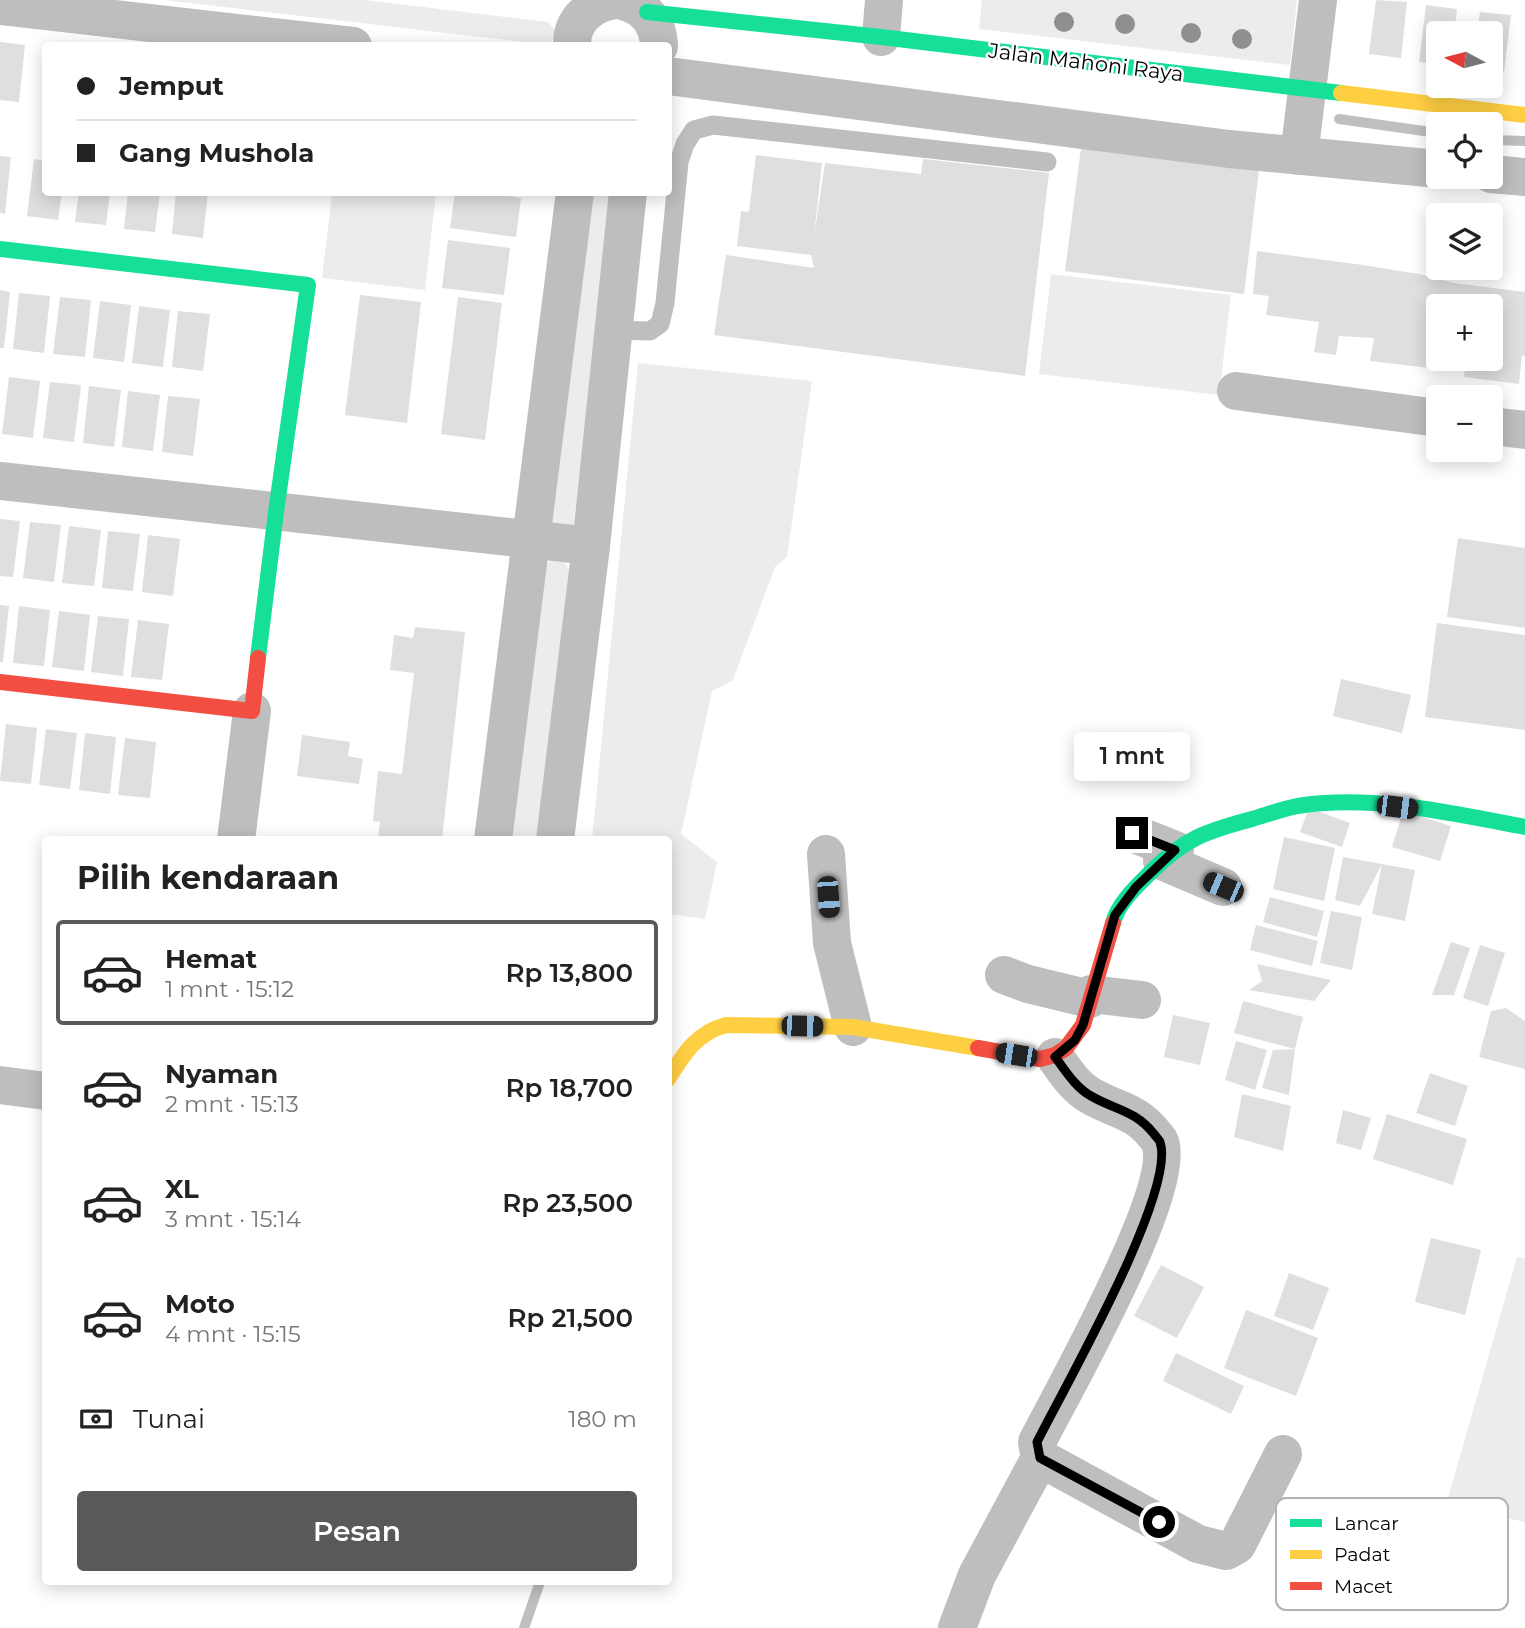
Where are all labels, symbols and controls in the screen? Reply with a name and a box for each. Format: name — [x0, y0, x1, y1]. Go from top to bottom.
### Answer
north arrow — [1426, 21, 1503, 98]
map controls — [1426, 21, 1503, 462]
street label: Jalan Mahoni Raya — [986, 38, 1185, 86]
text: Jemput — [119, 70, 224, 102]
button: locate — [1426, 112, 1503, 189]
text: Gang Mushola — [119, 137, 314, 169]
button: layers — [1426, 203, 1503, 280]
button: + — [1426, 294, 1503, 371]
button: − — [1426, 385, 1503, 462]
callout: 1 mnt — [1074, 732, 1190, 780]
text: 1 mnt — [1100, 742, 1164, 770]
car — [1375, 794, 1420, 820]
route end — [1116, 817, 1148, 849]
text: Pilih kendaraan — [77, 858, 339, 897]
car — [1200, 869, 1247, 905]
car — [817, 875, 840, 919]
icon: car — [81, 941, 144, 1004]
text: Hemat — [165, 943, 257, 975]
text: Rp 13,800 — [505, 957, 633, 989]
text: 1 mnt · 15:12 — [165, 975, 294, 1003]
car — [781, 1015, 824, 1037]
car — [994, 1041, 1039, 1069]
icon: car — [81, 1056, 144, 1119]
text: Nyaman — [165, 1058, 278, 1090]
text: Rp 18,700 — [506, 1072, 633, 1104]
text: 2 mnt · 15:13 — [165, 1090, 299, 1118]
icon: car — [81, 1171, 144, 1234]
text: XL — [165, 1173, 199, 1205]
text: Rp 23,500 — [502, 1187, 633, 1219]
text: 3 mnt · 15:14 — [165, 1205, 301, 1233]
icon: car — [81, 1286, 144, 1349]
text: Moto — [165, 1288, 235, 1320]
text: Rp 21,500 — [507, 1302, 633, 1334]
text: 4 mnt · 15:15 — [165, 1320, 301, 1348]
icon: cash — [77, 1400, 115, 1438]
text: Tunai — [133, 1403, 205, 1435]
text: 180 m — [568, 1405, 637, 1433]
button: Pesan — [77, 1491, 637, 1571]
legend — [1276, 1498, 1508, 1610]
route start — [1143, 1506, 1175, 1538]
text: Lancar — [1334, 1512, 1399, 1535]
text: Padat — [1334, 1543, 1391, 1566]
text: Macet — [1334, 1575, 1393, 1598]

